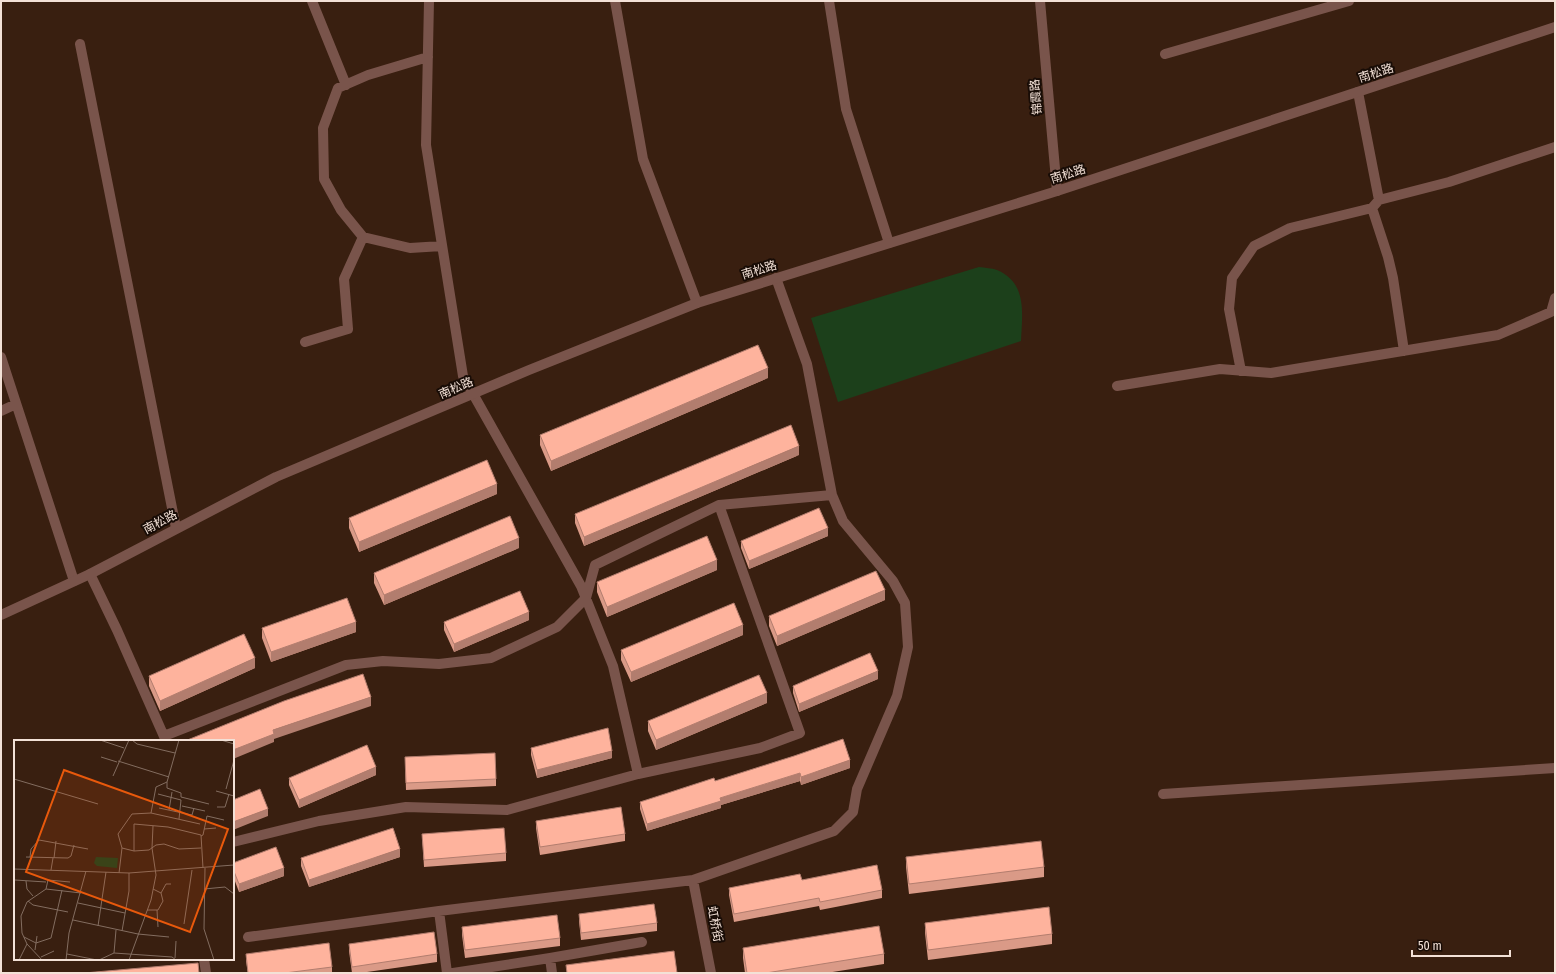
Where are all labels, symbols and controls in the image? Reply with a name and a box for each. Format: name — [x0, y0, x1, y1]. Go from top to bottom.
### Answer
street label: 南松路 — [1357, 61, 1395, 85]
street label: 锦霞路 — [1027, 78, 1045, 116]
street label: 南松路 — [1049, 162, 1087, 186]
street label: 南松路 — [740, 258, 778, 282]
street label: 南松路 — [437, 375, 475, 401]
street label: 南松路 — [141, 507, 179, 537]
inset map — [14, 740, 234, 960]
street label: 虹桥街 — [705, 905, 725, 943]
scale bar — [1412, 932, 1510, 958]
text: 50 m — [1418, 939, 1442, 953]

